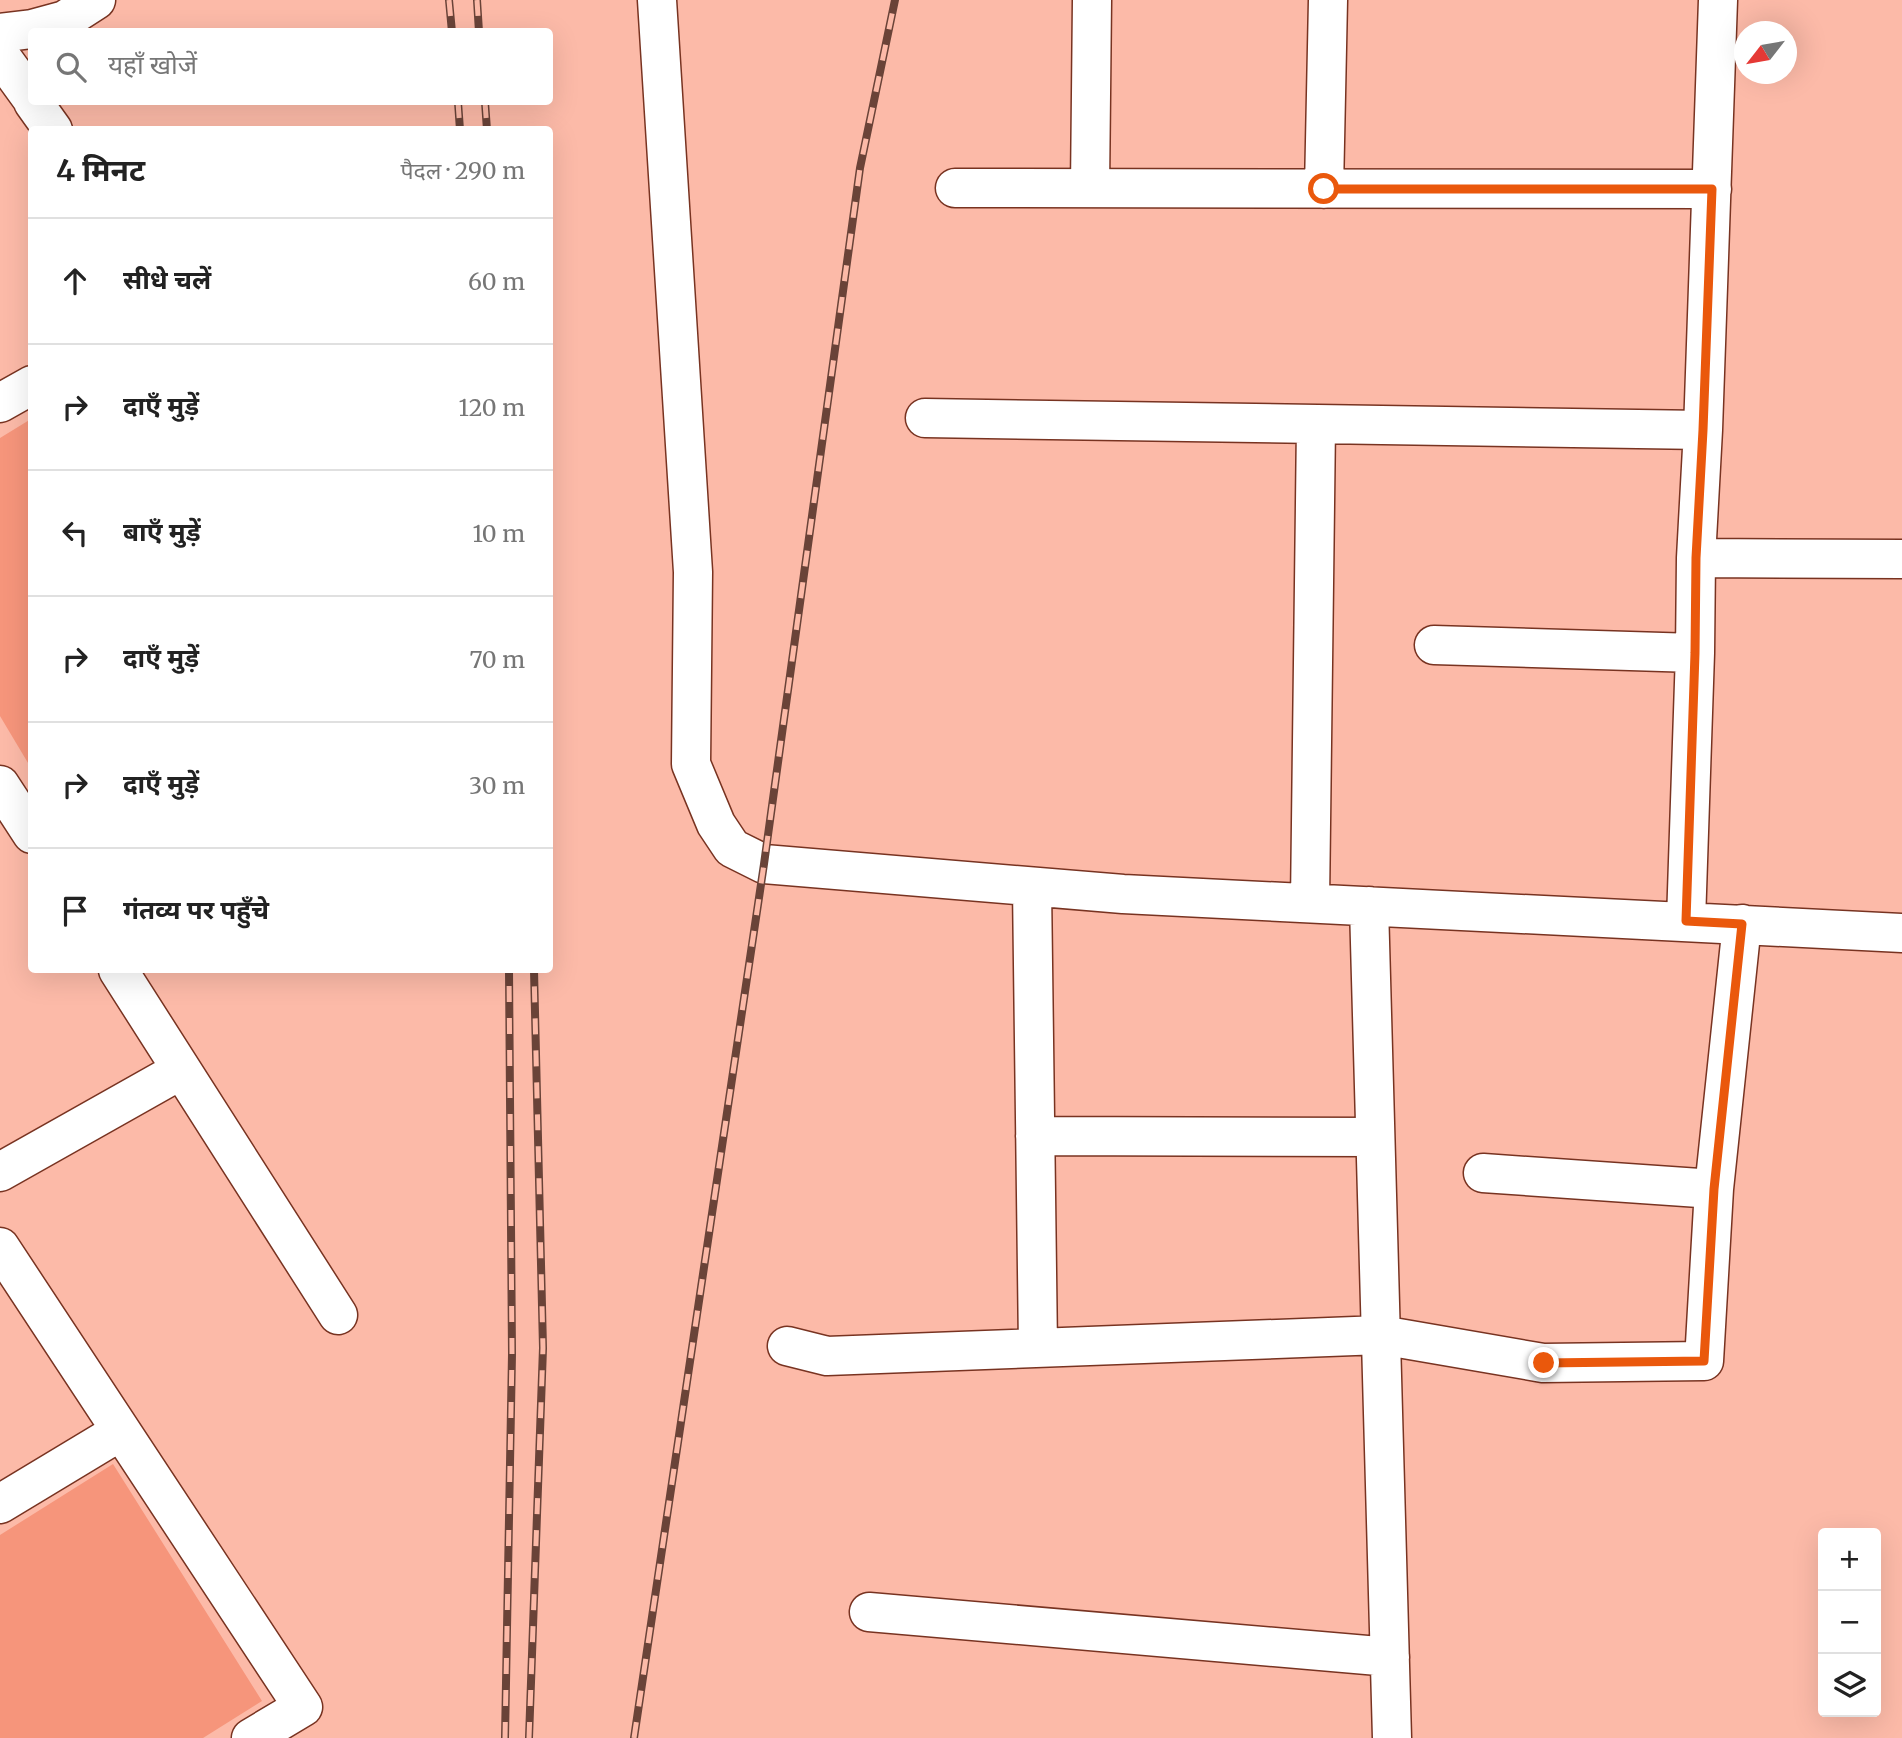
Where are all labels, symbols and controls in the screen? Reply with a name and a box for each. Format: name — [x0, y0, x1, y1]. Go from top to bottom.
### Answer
north arrow — [1734, 21, 1797, 84]
search box — [28, 28, 553, 105]
icon: search — [52, 48, 90, 86]
text: यहाँ खोजें — [108, 48, 197, 81]
text: 4 मिनट — [56, 151, 145, 189]
text: पैदल · 290 m — [400, 156, 525, 185]
route start — [1308, 173, 1339, 204]
icon: ahead — [56, 262, 94, 300]
text: सीधे चलें — [123, 263, 211, 296]
text: 60 m — [468, 267, 525, 296]
icon: right — [56, 388, 94, 426]
text: दाएँ मुड़ें — [123, 389, 199, 422]
text: 120 m — [459, 393, 525, 422]
icon: left — [56, 514, 94, 552]
text: बाएँ मुड़ें — [123, 515, 200, 548]
text: 10 m — [472, 519, 525, 548]
icon: right — [56, 640, 94, 678]
text: दाएँ मुड़ें — [123, 641, 199, 674]
text: 70 m — [469, 645, 525, 674]
icon: right — [56, 766, 94, 804]
text: दाएँ मुड़ें — [123, 767, 199, 800]
text: 30 m — [469, 771, 525, 800]
icon: arrive — [56, 892, 94, 930]
text: गंतव्य पर पहुँचे — [123, 893, 269, 926]
route end — [1528, 1347, 1559, 1378]
map controls — [1818, 1528, 1881, 1717]
button: + — [1818, 1528, 1881, 1591]
button: − — [1818, 1591, 1881, 1654]
button: layers — [1818, 1654, 1881, 1717]

